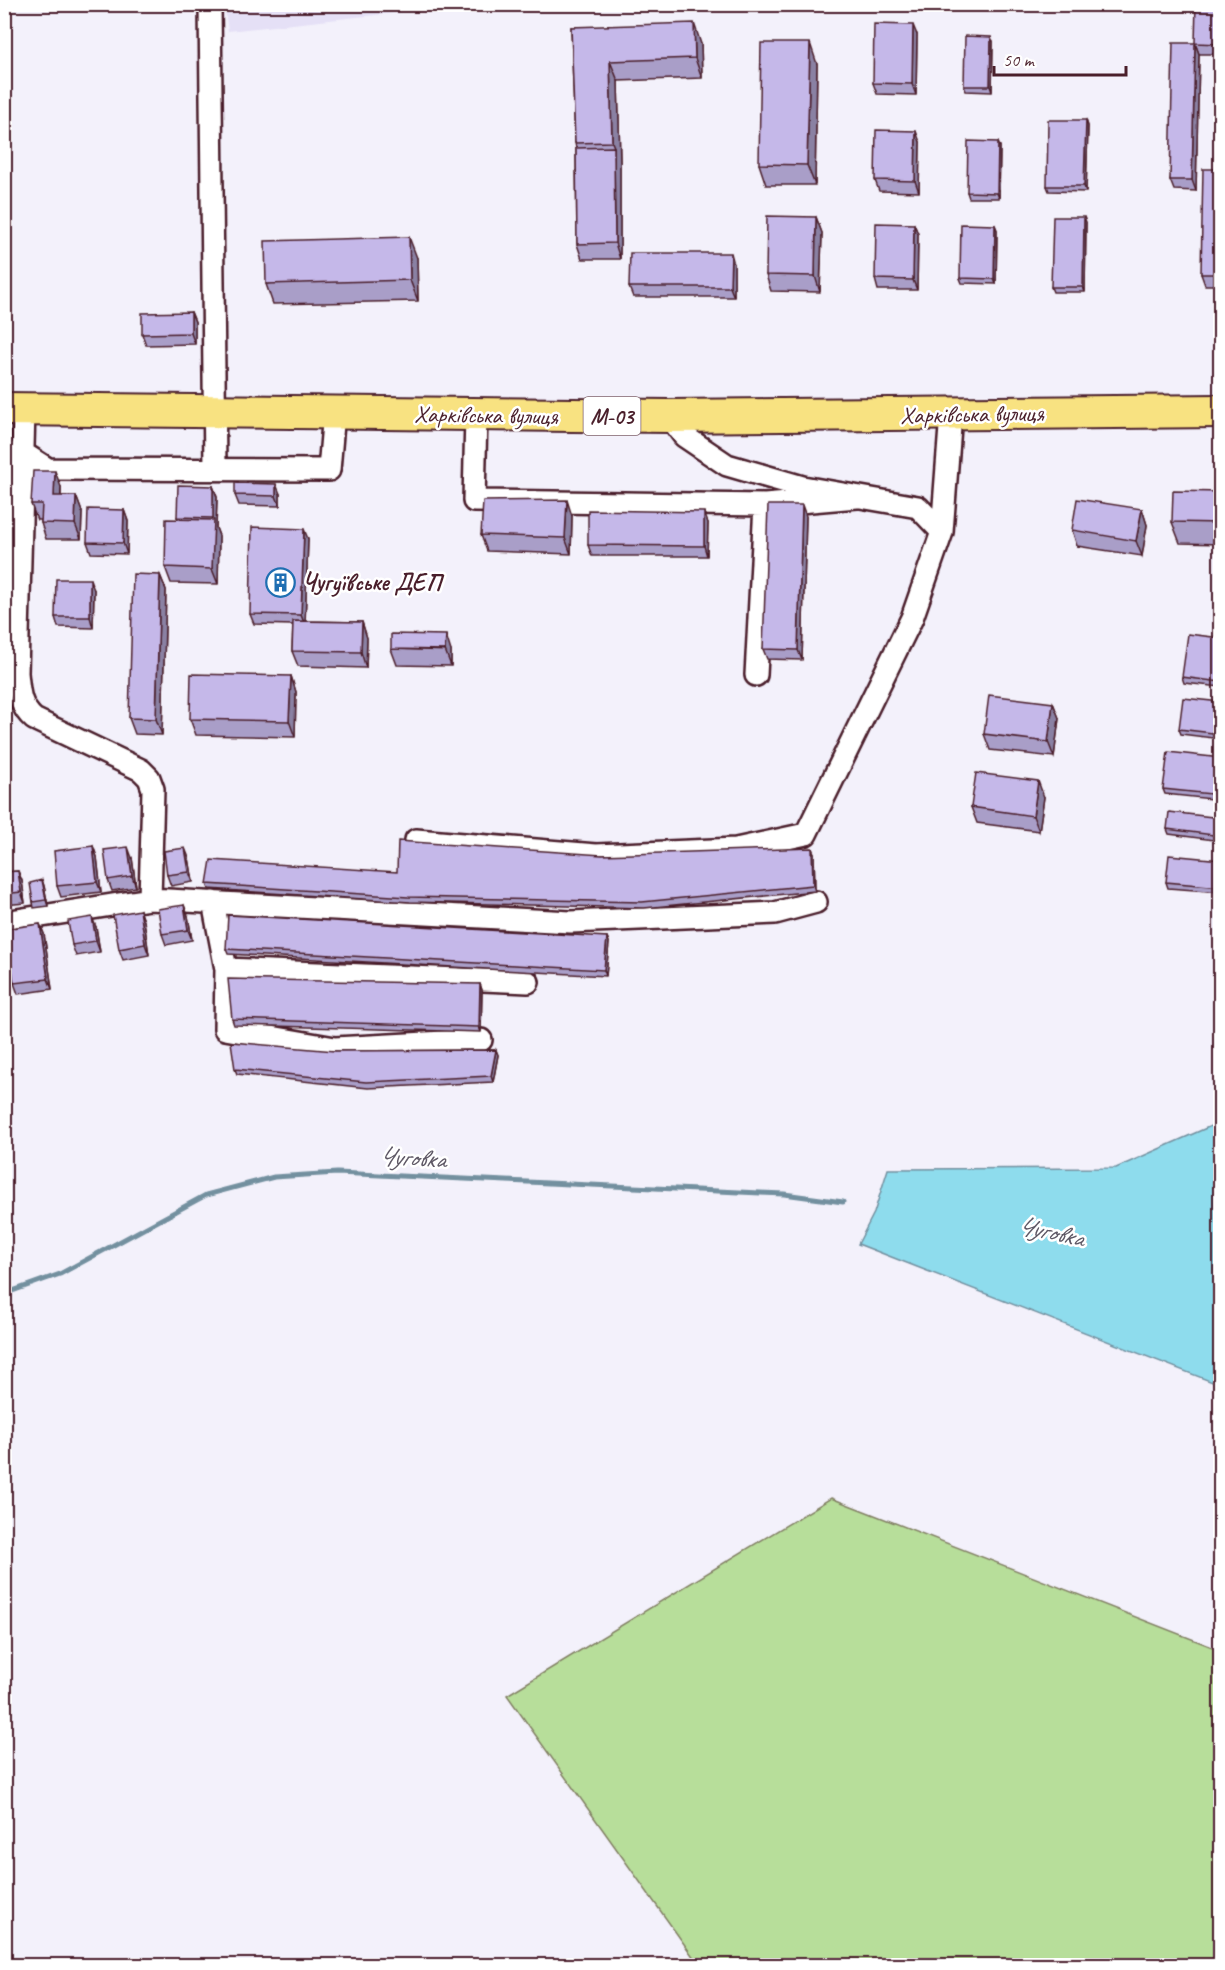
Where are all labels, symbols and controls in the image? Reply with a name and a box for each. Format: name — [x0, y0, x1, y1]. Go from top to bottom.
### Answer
scale bar — [994, 39, 1126, 77]
text: 50 m — [1003, 49, 1036, 71]
road number: М-03 — [584, 397, 640, 435]
street label: Харківська вулиця — [900, 398, 1045, 430]
street label: Харківська вулиця — [414, 399, 559, 431]
building icon: Чугуївське ДЕП — [265, 566, 297, 598]
place label: Чугуївське ДЕП — [302, 567, 445, 597]
water label: Чуговка — [378, 1139, 449, 1176]
water label: Чуговка — [1015, 1208, 1090, 1255]

